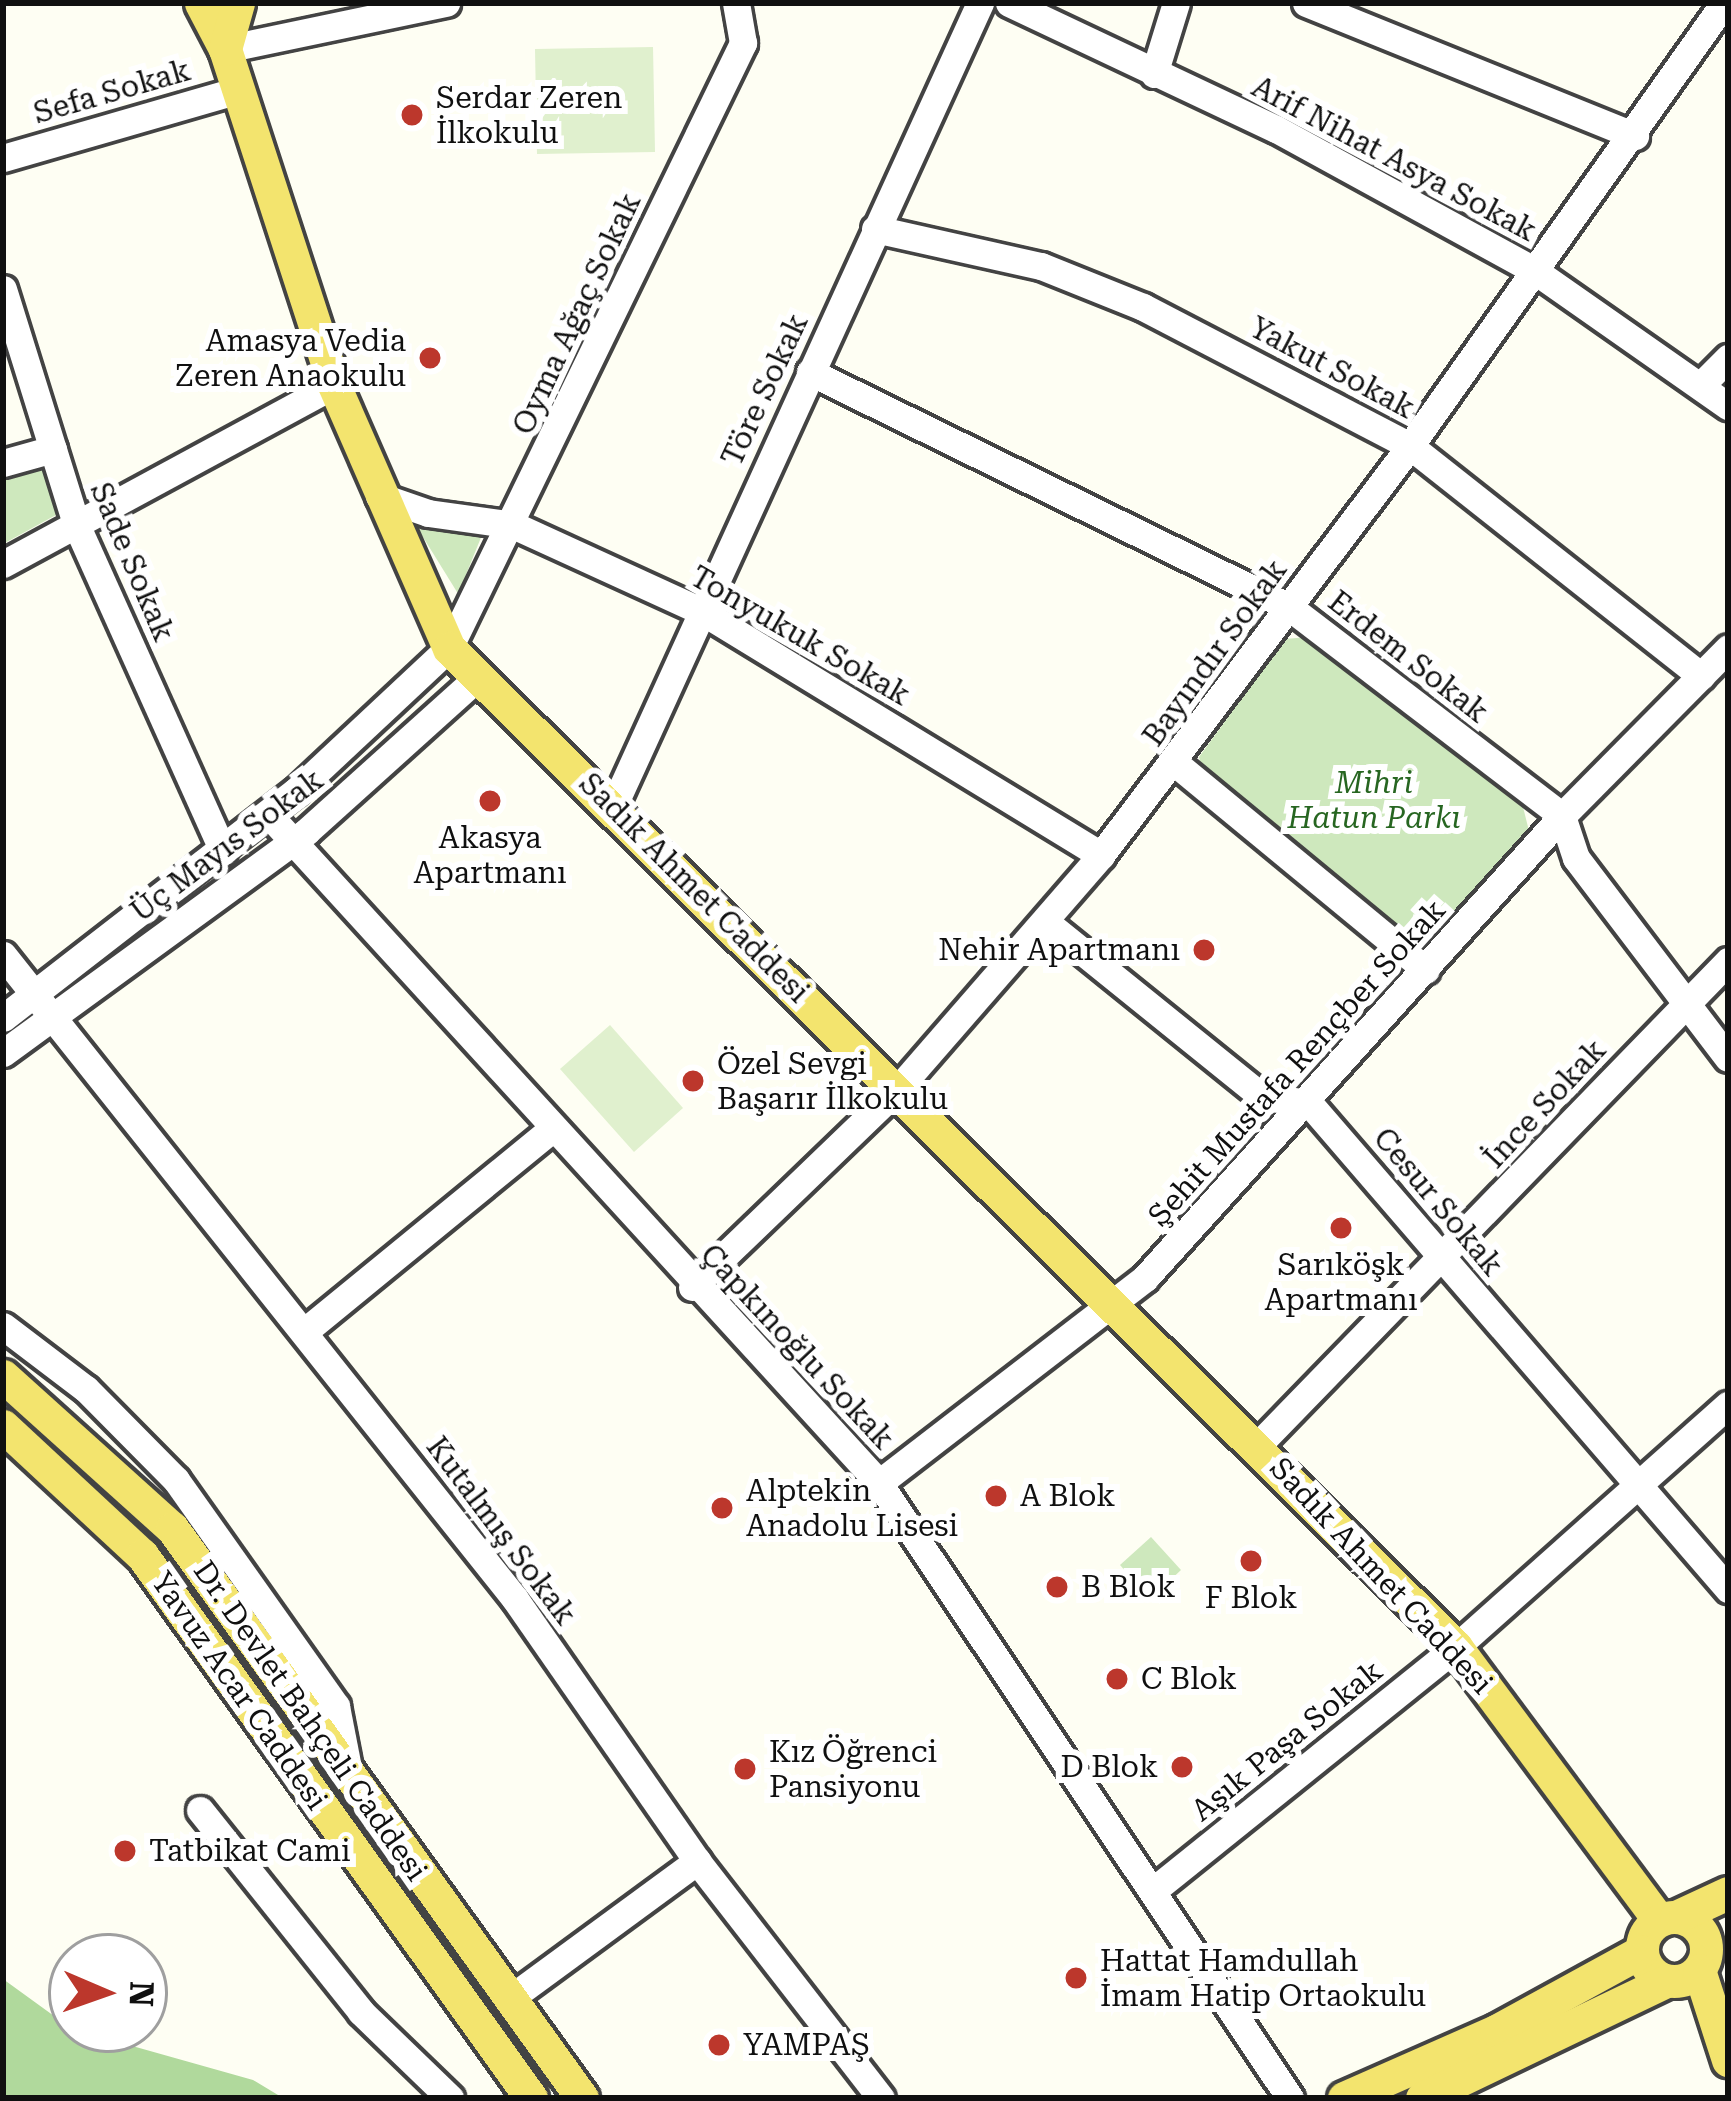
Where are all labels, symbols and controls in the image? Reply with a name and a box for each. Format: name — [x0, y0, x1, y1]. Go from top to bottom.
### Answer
street label: Sefa Sokak — [29, 52, 195, 132]
street label: Arif Nihat Asya Sokak — [1246, 69, 1542, 249]
place label: Serdar Zeren İlkokulu — [436, 80, 622, 150]
marker: Serdar Zeren İlkokulu — [399, 102, 425, 128]
street label: Oyma Ağaç Sokak — [505, 188, 649, 440]
street label: Töre Sokak — [714, 308, 816, 472]
street label: Yakut Sokak — [1243, 309, 1421, 427]
place label: Amasya Vedia Zeren Anaokulu — [175, 323, 406, 394]
marker: Amasya Vedia Zeren Anaokulu — [417, 345, 443, 371]
street label: Sade Sokak — [82, 477, 182, 647]
street label: Bayındır Sokak — [1135, 553, 1295, 753]
street label: Tonyukuk Sokak — [684, 559, 916, 713]
street label: Erdem Sokak — [1321, 583, 1495, 731]
street label: Üç Mayıs Sokak — [124, 762, 330, 930]
park label: Mihri Hatun Parkı — [1287, 765, 1461, 836]
street label: Sadık Ahmet Caddesi — [572, 766, 816, 1010]
marker: Akasya Apartmanı — [477, 788, 503, 814]
place label: Akasya Apartmanı — [414, 820, 566, 890]
street label: Şehit Mustafa Rençber Sokak — [1141, 893, 1453, 1233]
place label: Nehir Apartmanı — [938, 932, 1180, 968]
marker: Nehir Apartmanı — [1191, 937, 1217, 963]
street label: İnce Sokak — [1477, 1032, 1613, 1176]
place label: Özel Sevgi Başarır İlkokulu — [717, 1046, 948, 1116]
marker: Özel Sevgi Başarır İlkokulu — [680, 1068, 706, 1094]
street label: Cesur Sokak — [1366, 1121, 1510, 1283]
marker: Sarıköşk Apartmanı — [1328, 1215, 1354, 1241]
street label: Çapkınoğlu Sokak — [693, 1237, 901, 1457]
place label: Sarıköşk Apartmanı — [1265, 1247, 1417, 1318]
street label: Kutalmış Sokak — [419, 1430, 583, 1632]
street label: Sadık Ahmet Caddesi — [1262, 1450, 1500, 1702]
place label: Alptekin Anadolu Lisesi — [746, 1473, 958, 1544]
place label: A Blok — [1020, 1478, 1115, 1514]
marker: A Blok — [983, 1483, 1009, 1509]
marker: Alptekin Anadolu Lisesi — [709, 1495, 735, 1521]
marker: F Blok — [1238, 1548, 1264, 1574]
street label: Dr. Devlet Bahçeli Caddesi — [186, 1554, 434, 1888]
street label: Yavuz Acar Caddesi — [143, 1565, 335, 1817]
place label: B Blok — [1081, 1569, 1175, 1605]
marker: B Blok — [1044, 1574, 1070, 1600]
place label: F Blok — [1205, 1580, 1297, 1616]
street label: Aşık Paşa Sokak — [1184, 1653, 1390, 1829]
place label: C Blok — [1141, 1661, 1237, 1697]
marker: C Blok — [1104, 1666, 1130, 1692]
place label: Kız Öğrenci Pansiyonu — [769, 1734, 937, 1804]
place label: D Blok — [1060, 1749, 1158, 1785]
marker: D Blok — [1169, 1754, 1195, 1780]
marker: Kız Öğrenci Pansiyonu — [732, 1756, 758, 1782]
place label: Tatbikat Cami — [149, 1833, 351, 1869]
marker: Tatbikat Cami — [112, 1838, 138, 1864]
north arrow — [48, 1933, 168, 2053]
place label: Hattat Hamdullah İmam Hatip Ortaokulu — [1100, 1943, 1426, 2014]
marker: Hattat Hamdullah İmam Hatip Ortaokulu — [1063, 1965, 1089, 1991]
text: N — [122, 1981, 161, 2008]
place label: YAMPAŞ — [743, 2027, 870, 2063]
marker: YAMPAŞ — [706, 2032, 732, 2058]

